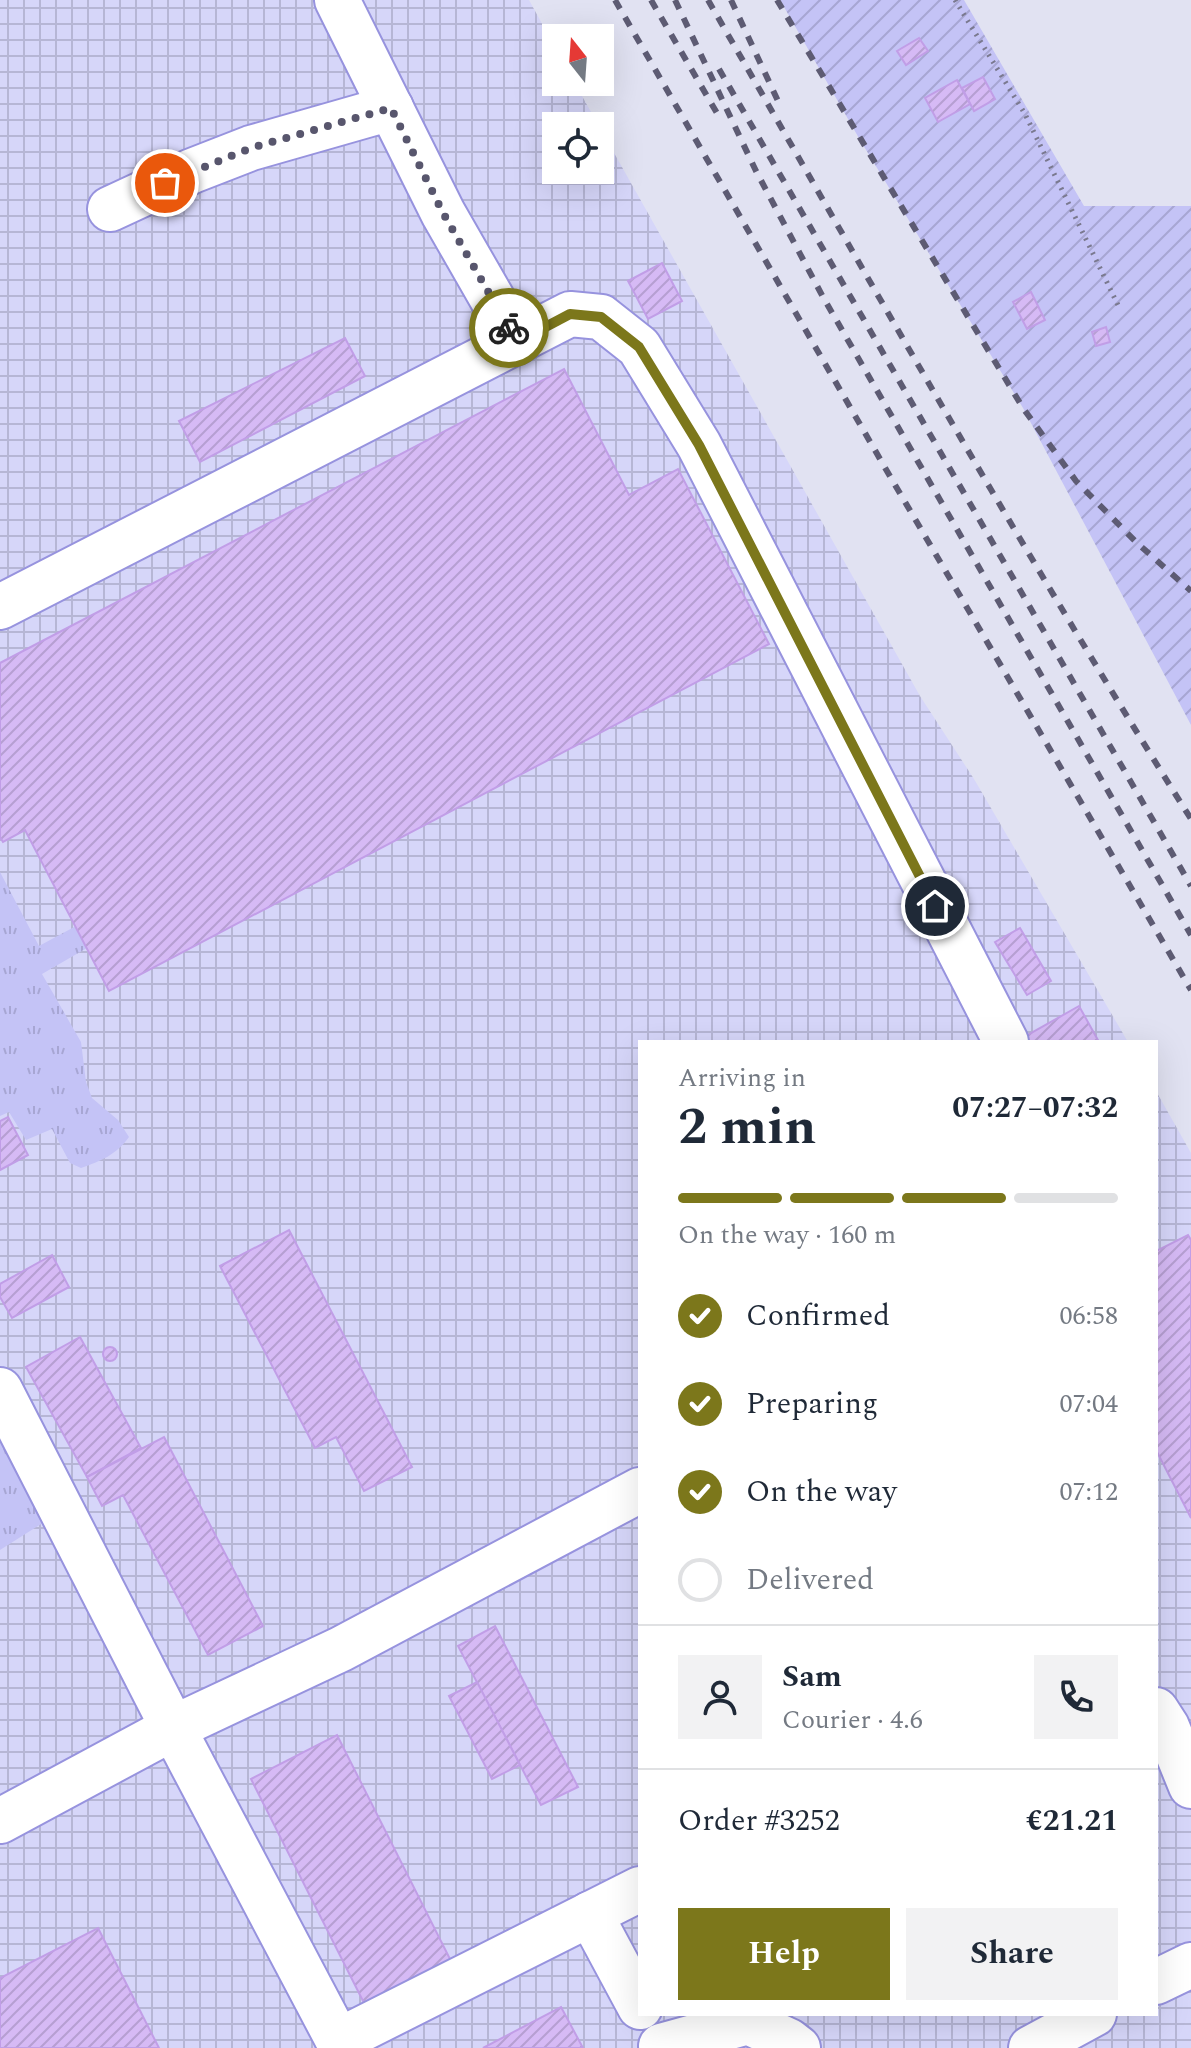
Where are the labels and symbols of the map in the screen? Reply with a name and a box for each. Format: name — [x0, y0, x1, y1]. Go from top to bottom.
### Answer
north arrow — [542, 24, 614, 96]
pin — [131, 149, 199, 217]
courier — [469, 288, 549, 368]
pin — [901, 872, 969, 940]

